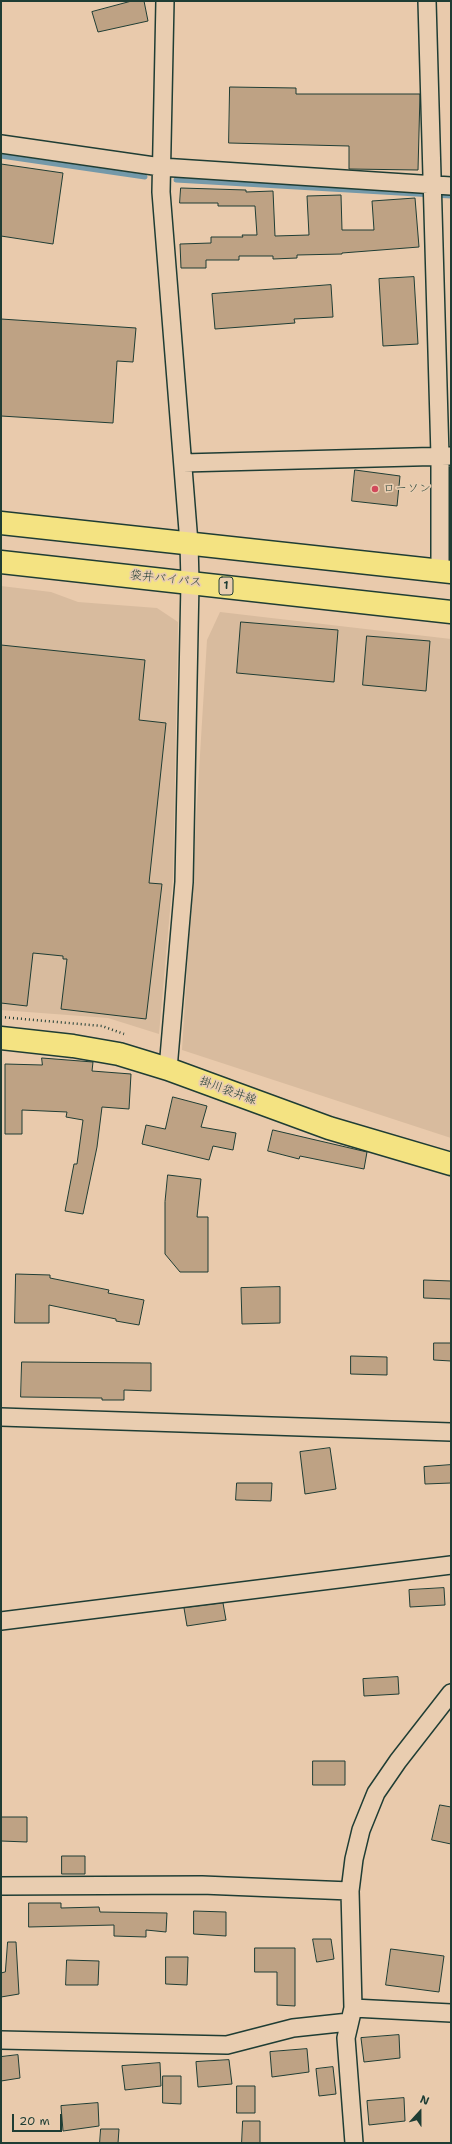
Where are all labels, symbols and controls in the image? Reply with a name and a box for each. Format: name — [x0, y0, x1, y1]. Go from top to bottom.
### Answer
place label: ローソン — [383, 482, 431, 496]
marker: ローソン — [370, 484, 380, 494]
street label: 袋井バイパス — [129, 568, 203, 590]
road number: 1 — [219, 577, 233, 595]
street label: 掛川袋井線 — [197, 1074, 259, 1108]
north arrow — [400, 2092, 440, 2132]
text: N — [418, 2092, 431, 2109]
scale bar — [14, 2106, 64, 2132]
text: 20 m — [19, 2113, 50, 2129]

